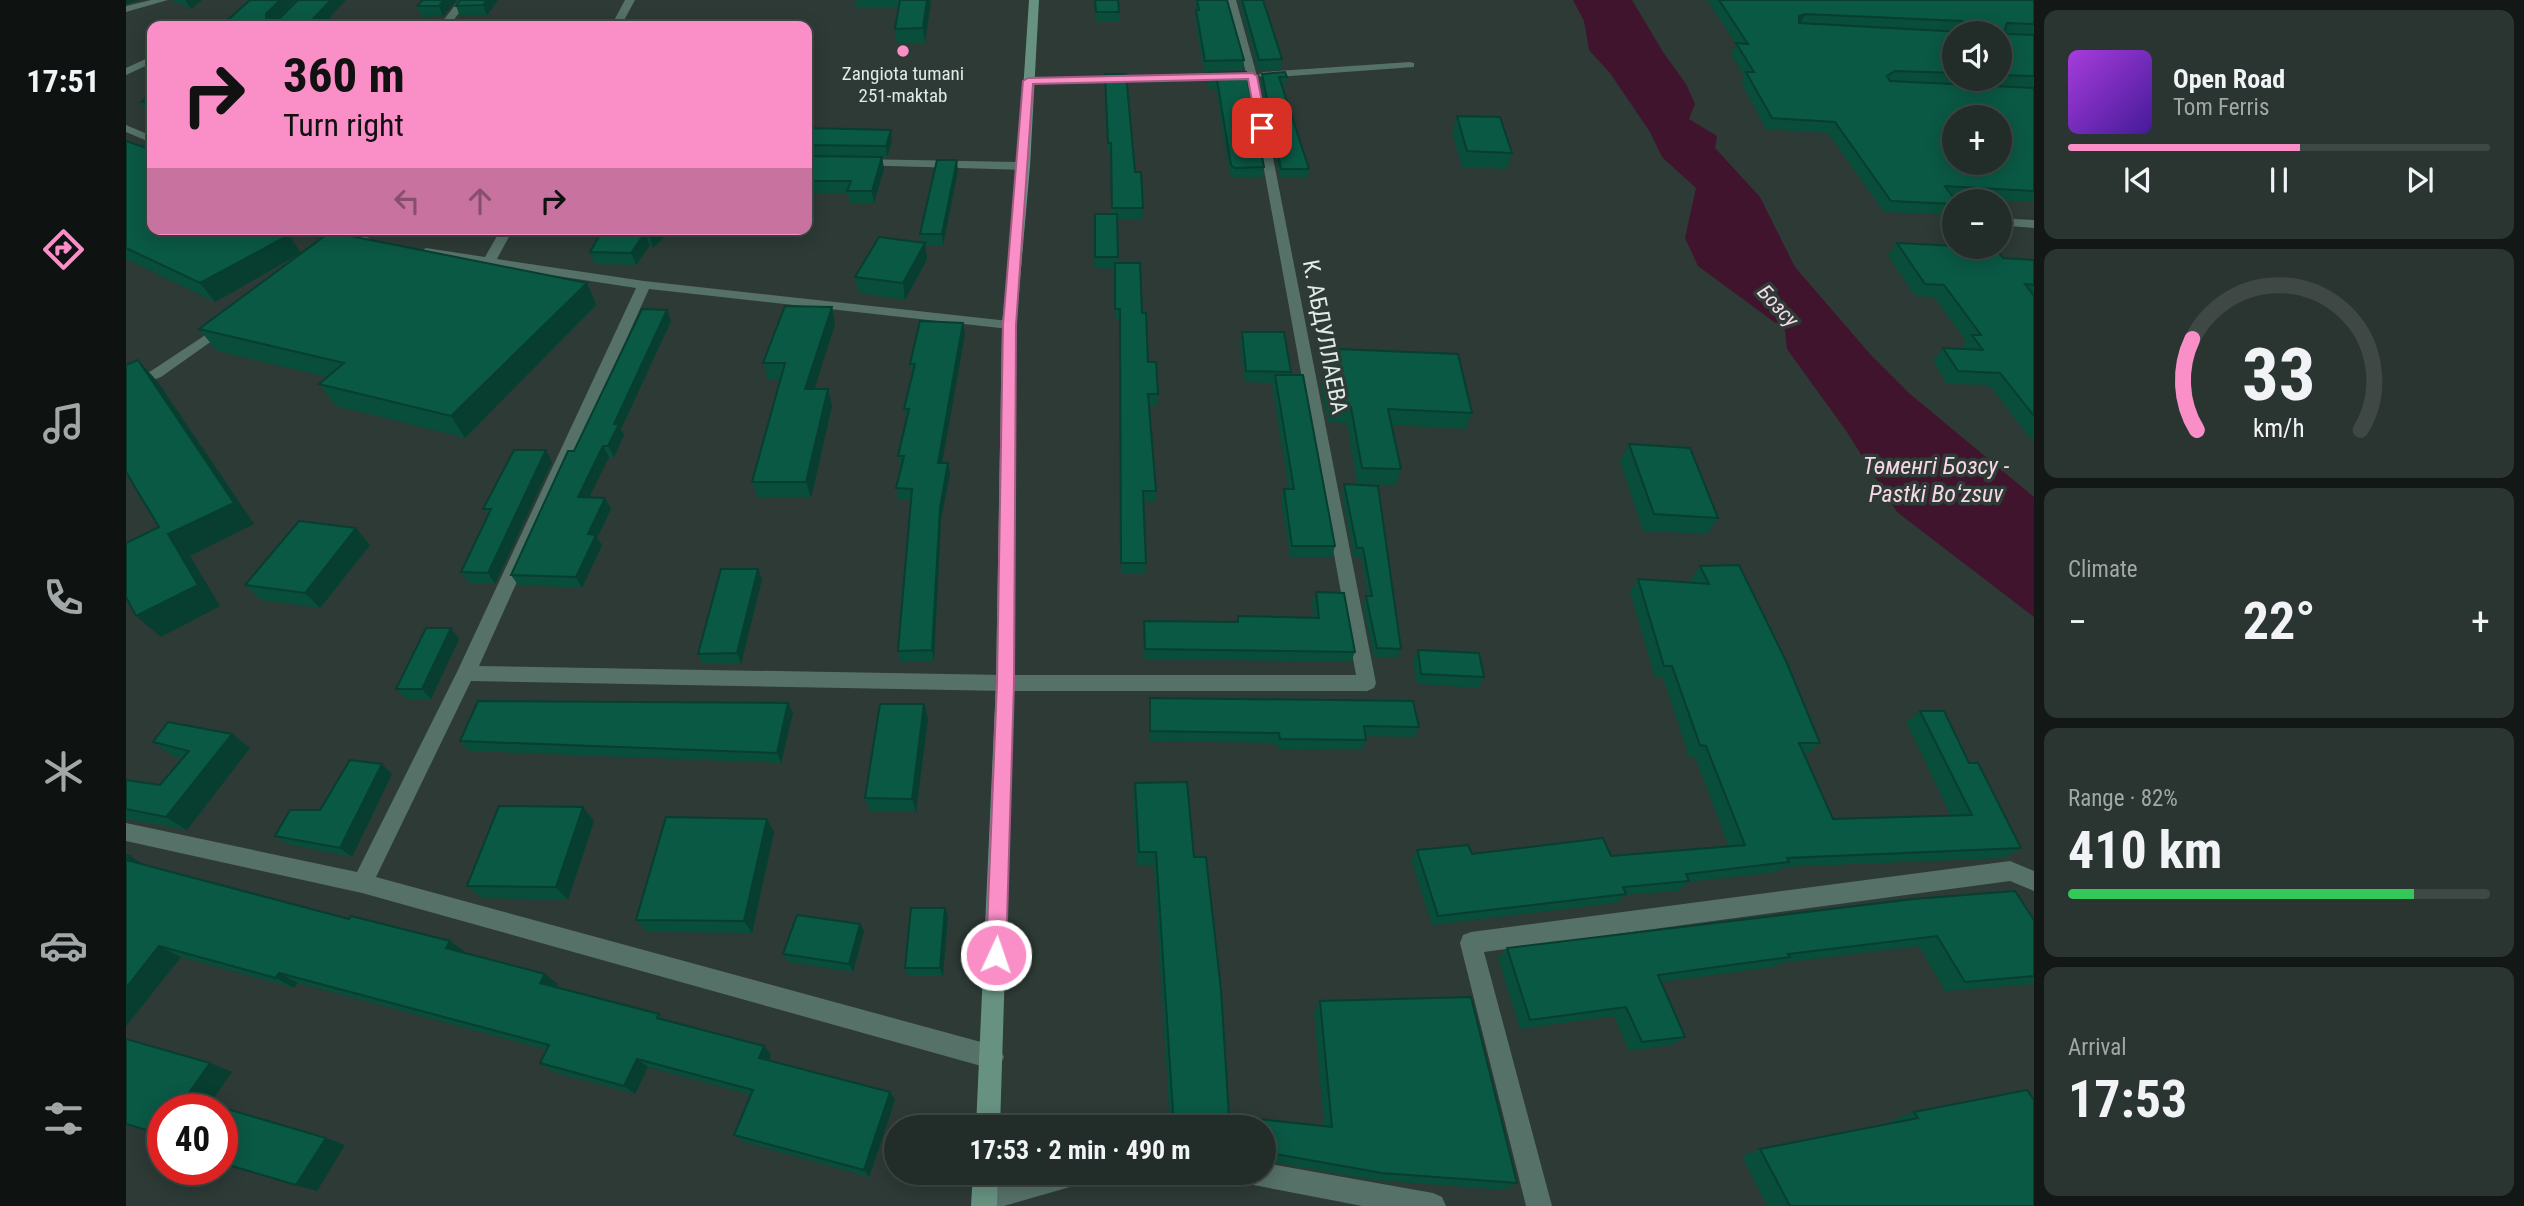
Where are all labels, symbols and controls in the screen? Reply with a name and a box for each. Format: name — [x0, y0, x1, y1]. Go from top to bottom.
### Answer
map controls — [1942, 21, 2012, 259]
button: sound — [1942, 21, 2012, 91]
marker: Zangiota tumani 251-maktab — [895, 43, 911, 59]
text: 360 m — [283, 47, 405, 104]
icon: right — [168, 49, 259, 140]
text: 17:51 — [26, 62, 100, 100]
place label: Zangiota tumani 251-maktab — [842, 62, 964, 107]
text: Open Road — [2173, 64, 2285, 94]
text: Tom Ferris — [2173, 94, 2269, 121]
pin — [1232, 98, 1292, 158]
button: + — [1942, 105, 2012, 175]
text: Turn right — [283, 106, 404, 144]
icon: arrive — [1243, 109, 1281, 147]
icon: previous — [2119, 161, 2157, 199]
icon: pause — [2260, 161, 2298, 199]
icon: next — [2401, 161, 2439, 199]
icon: left — [388, 182, 426, 220]
icon: ahead — [461, 182, 499, 220]
icon: right — [534, 182, 572, 220]
button: − — [1942, 189, 2012, 259]
icon: directions — [39, 225, 88, 274]
street label: К. АБДУЛЛАЕВА — [1297, 258, 1353, 416]
water label: Бозсу — [1753, 280, 1804, 332]
text: 33 — [2242, 332, 2316, 418]
icon: music — [39, 399, 88, 448]
text: km/h — [2253, 414, 2305, 443]
water label: Төменгі Бозсу - Pastki Boʻzsuv — [1863, 452, 2009, 508]
text: Climate — [2068, 556, 2138, 583]
icon: phone — [39, 573, 88, 622]
text: 22° — [2243, 591, 2315, 652]
text: − — [2068, 600, 2087, 644]
text: + — [2471, 600, 2490, 644]
icon: climate — [39, 747, 88, 796]
text: Range · 82% — [2068, 785, 2178, 812]
text: 410 km — [2068, 820, 2222, 881]
position arrow — [959, 918, 1033, 992]
icon: car — [39, 921, 88, 970]
text: Arrival — [2068, 1034, 2127, 1061]
text: 17:53 — [2068, 1069, 2187, 1130]
icon: filters — [39, 1094, 88, 1143]
speed limit sign: 40 — [147, 1094, 238, 1185]
text: 17:53 · 2 min · 490 m — [970, 1135, 1190, 1165]

